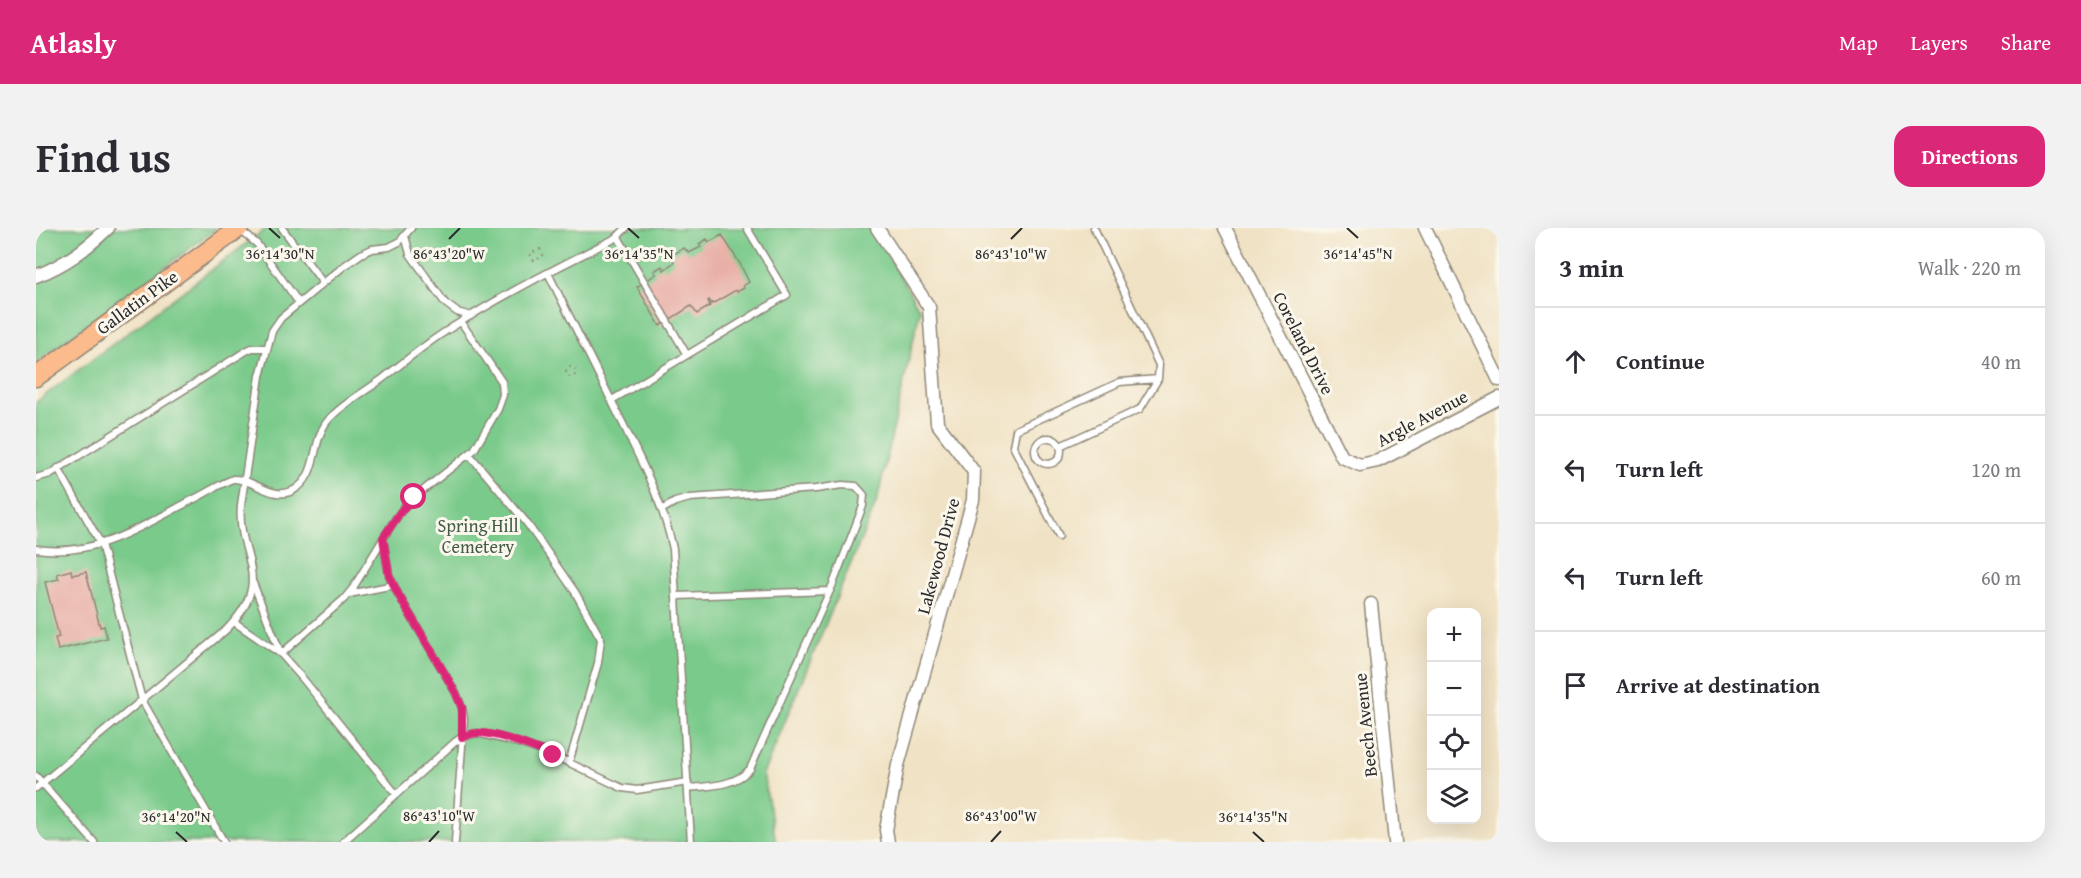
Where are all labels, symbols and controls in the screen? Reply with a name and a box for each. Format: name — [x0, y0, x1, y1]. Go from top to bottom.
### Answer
text: Atlasly — [30, 22, 117, 63]
text: Map — [1839, 27, 1878, 58]
text: Layers — [1911, 27, 1968, 58]
text: Share — [2001, 27, 2051, 58]
text: Find us — [36, 126, 171, 187]
button: Directions — [1894, 126, 2045, 187]
text: 36°14'30"N — [246, 243, 315, 264]
text: 86°43'20"W — [413, 243, 485, 264]
text: 36°14'35"N — [605, 243, 674, 264]
text: 86°43'10"W — [975, 243, 1047, 264]
text: 36°14'45"N — [1324, 243, 1393, 264]
text: 3 min — [1559, 248, 1624, 287]
text: Walk · 220 m — [1918, 253, 2021, 282]
street label: Gallatin Pike — [91, 263, 183, 341]
street label: Coreland Drive — [1267, 287, 1341, 399]
icon: ahead — [1559, 345, 1592, 378]
text: Continue — [1616, 345, 1705, 377]
text: 40 m — [1981, 347, 2021, 376]
street label: Argle Avenue — [1371, 383, 1473, 453]
icon: left — [1559, 453, 1592, 486]
text: Turn left — [1616, 453, 1703, 485]
text: 120 m — [1971, 455, 2021, 484]
route start — [400, 483, 426, 509]
street label: Lakewood Drive — [910, 495, 966, 617]
park label: Spring Hill Cemetery — [437, 512, 519, 560]
icon: left — [1559, 561, 1592, 594]
text: Turn left — [1616, 561, 1703, 593]
text: 60 m — [1981, 563, 2021, 592]
map controls — [1427, 608, 1481, 824]
button: + — [1427, 608, 1481, 662]
button: − — [1427, 662, 1481, 716]
icon: arrive — [1559, 669, 1592, 702]
text: Arrive at destination — [1616, 669, 1820, 701]
street label: Beech Avenue — [1346, 672, 1384, 778]
button: locate — [1427, 716, 1481, 770]
route end — [539, 741, 565, 767]
button: layers — [1427, 770, 1481, 824]
text: 86°43'10"W — [403, 805, 475, 826]
text: 86°43'00"W — [965, 805, 1037, 826]
text: 36°14'20"N — [142, 806, 211, 827]
text: 36°14'35"N — [1219, 806, 1288, 827]

